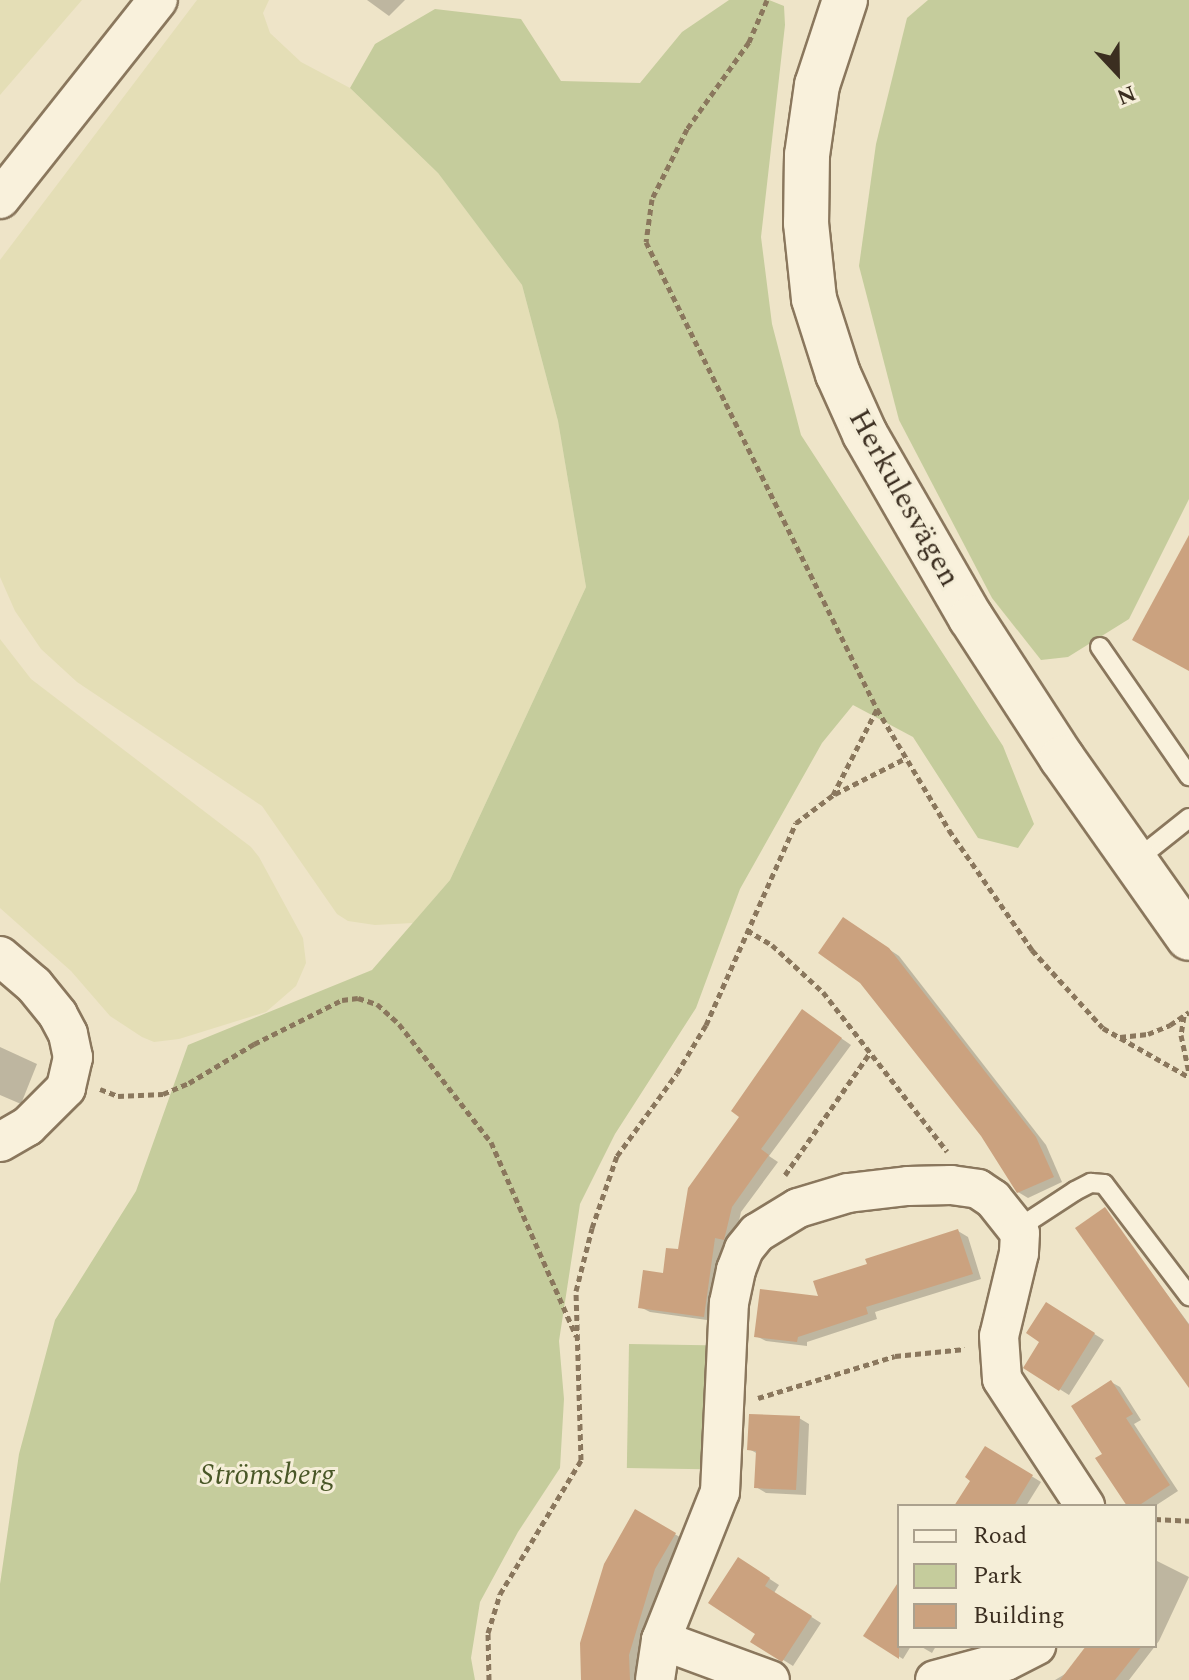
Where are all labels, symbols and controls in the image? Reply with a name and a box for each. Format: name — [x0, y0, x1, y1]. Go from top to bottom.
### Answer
north arrow — [1077, 32, 1157, 112]
text: N — [1112, 76, 1141, 113]
street label: Herkulesvägen — [840, 403, 968, 593]
park label: Strömsberg — [200, 1457, 334, 1493]
legend — [897, 1504, 1157, 1648]
text: Road — [973, 1518, 1027, 1554]
text: Park — [973, 1558, 1023, 1594]
text: Building — [973, 1598, 1065, 1634]

